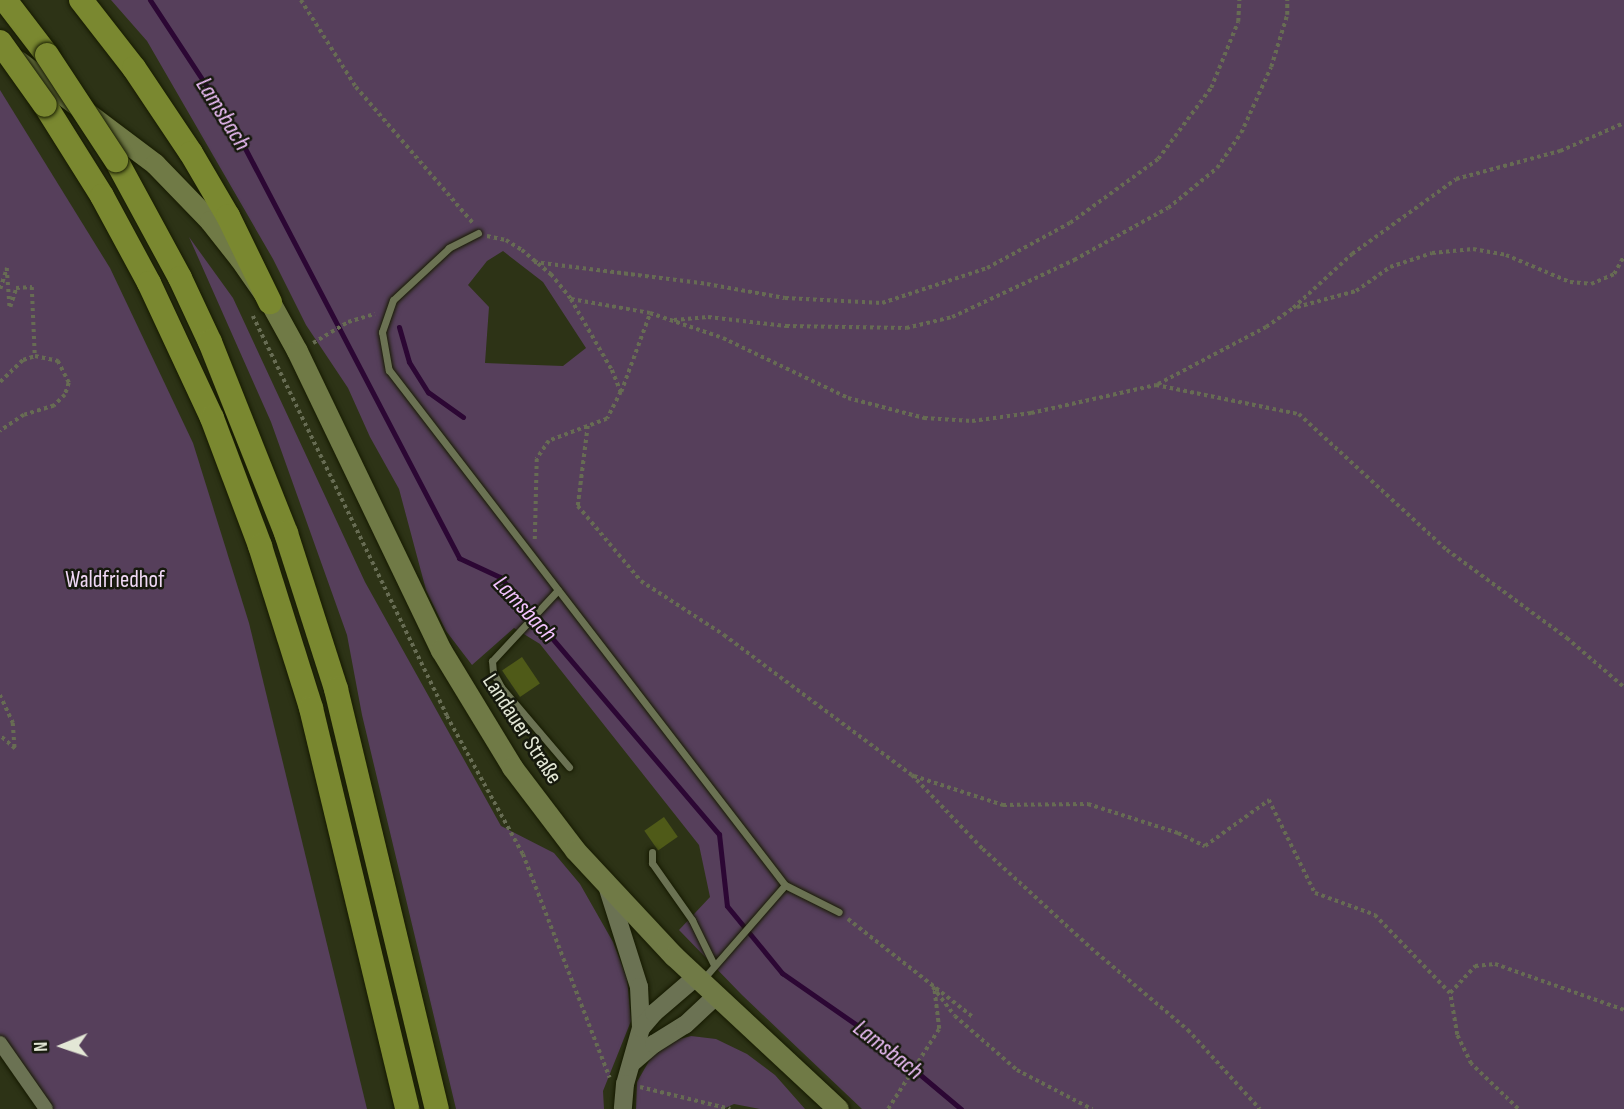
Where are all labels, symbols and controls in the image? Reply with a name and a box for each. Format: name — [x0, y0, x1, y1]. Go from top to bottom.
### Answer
water label: Lamsbach — [189, 72, 257, 156]
park label: Waldfriedhof — [65, 566, 165, 594]
water label: Lamsbach — [487, 570, 563, 648]
street label: Landauer Straße — [476, 669, 568, 789]
north arrow — [28, 1011, 98, 1081]
water label: Lamsbach — [847, 1014, 929, 1086]
text: N — [30, 1041, 53, 1052]

